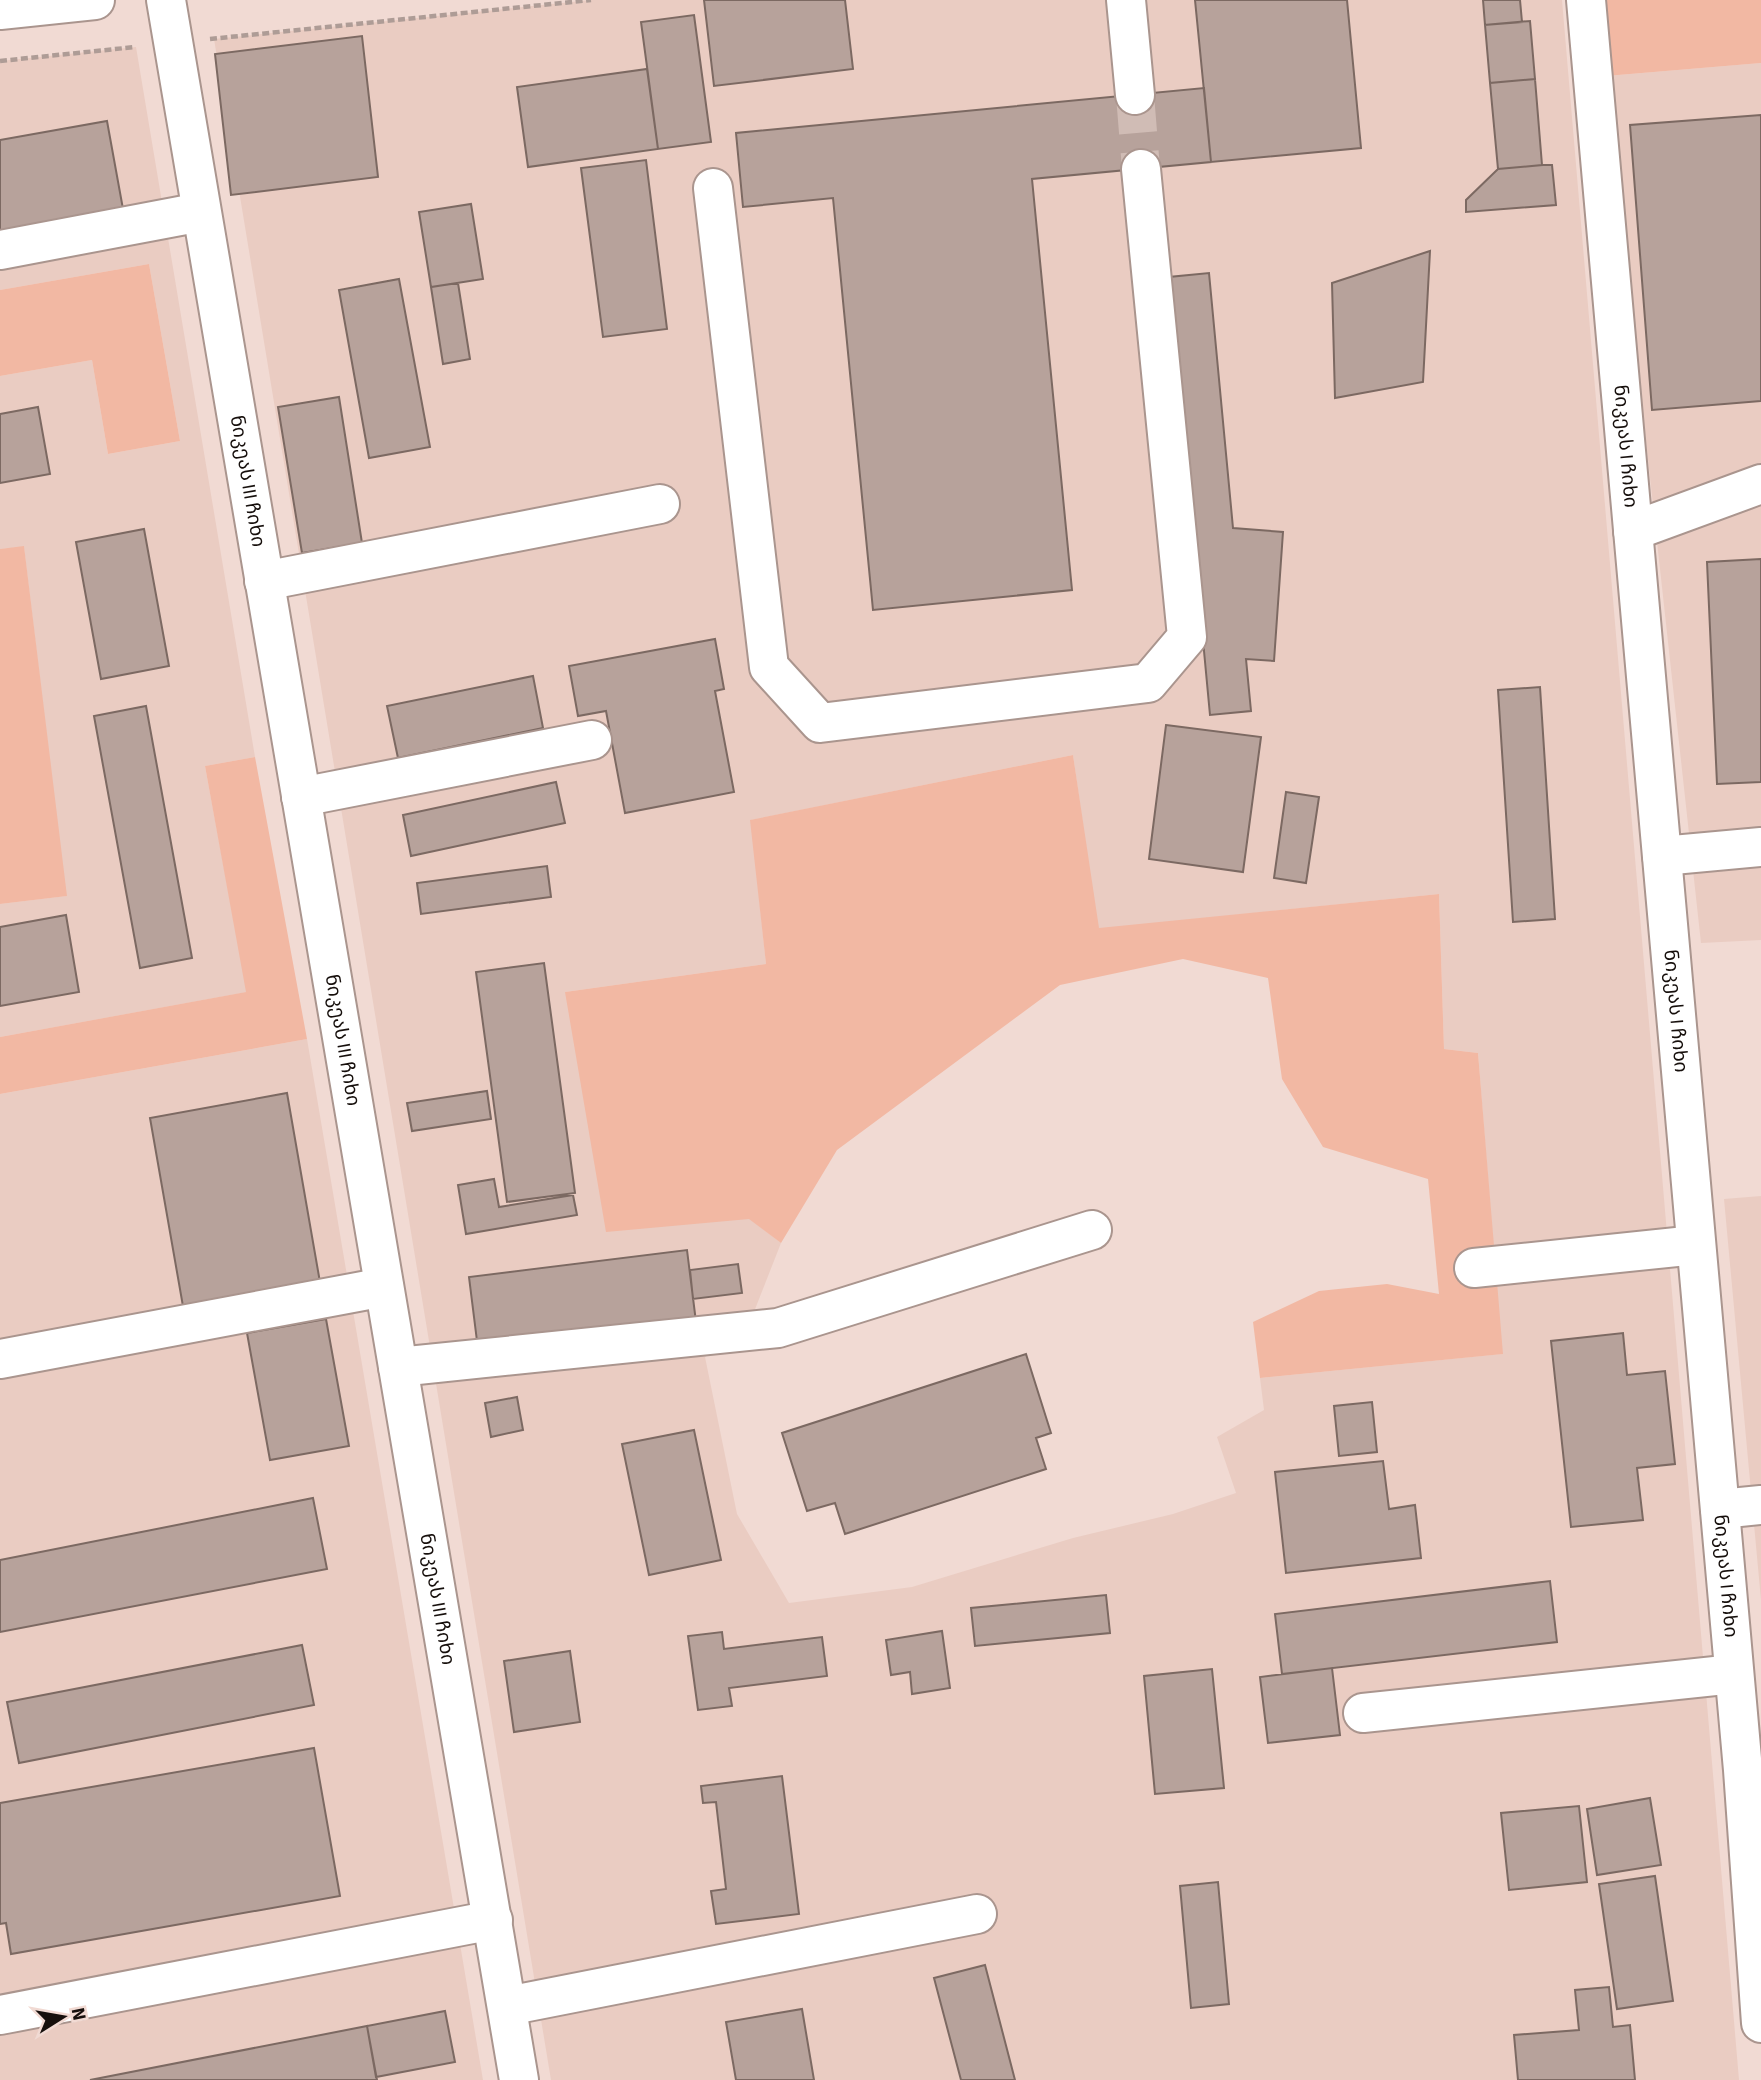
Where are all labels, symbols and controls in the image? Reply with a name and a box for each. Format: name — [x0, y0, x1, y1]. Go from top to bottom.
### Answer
street label: ნიკეას I ჩიხი — [1607, 384, 1644, 509]
street label: ნიკეას III ჩიხი — [223, 413, 272, 549]
street label: ნიკეას I ჩიხი — [1657, 948, 1695, 1074]
street label: ნიკეას III ჩიხი — [318, 972, 367, 1108]
street label: ნიკეას I ჩიხი — [1707, 1513, 1745, 1638]
street label: ნიკეას III ჩიხი — [413, 1531, 462, 1667]
north arrow — [28, 1982, 98, 2052]
text: N — [64, 2005, 93, 2023]

